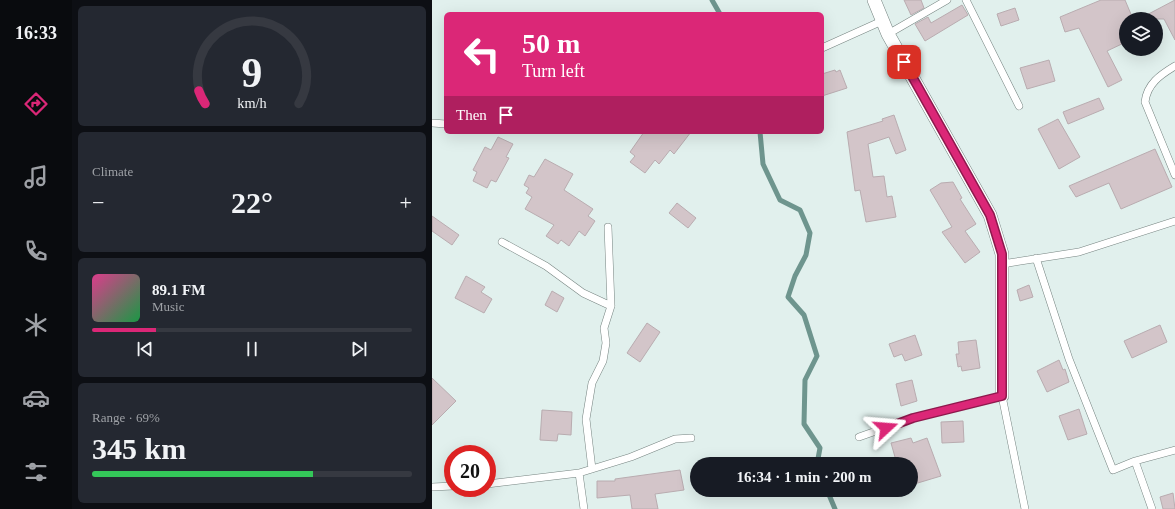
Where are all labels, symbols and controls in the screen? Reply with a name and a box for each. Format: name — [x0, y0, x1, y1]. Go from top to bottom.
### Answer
map controls — [1119, 12, 1163, 56]
button: layers — [1119, 12, 1163, 56]
text: 16:33 — [15, 23, 57, 43]
icon: left — [456, 28, 508, 80]
text: 50 m — [522, 28, 580, 59]
pin — [887, 45, 921, 79]
text: 9 — [242, 50, 262, 96]
icon: arrive — [893, 51, 915, 73]
text: Turn left — [522, 61, 585, 81]
icon: directions — [22, 90, 50, 118]
text: km/h — [237, 94, 267, 110]
icon: arrive — [495, 104, 517, 126]
text: Then — [456, 107, 487, 123]
icon: music — [22, 163, 50, 191]
text: Climate — [92, 164, 133, 179]
text: 22° — [231, 186, 273, 219]
text: − — [92, 190, 104, 215]
text: + — [400, 190, 412, 215]
icon: phone — [22, 237, 50, 265]
text: 89.1 FM — [152, 282, 205, 298]
text: Music — [152, 299, 185, 314]
icon: climate — [22, 311, 50, 339]
icon: previous — [134, 338, 156, 360]
icon: pause — [241, 338, 263, 360]
icon: next — [348, 338, 370, 360]
icon: car — [22, 384, 50, 412]
position arrow — [865, 407, 907, 449]
text: Range · 69% — [92, 410, 160, 425]
text: 345 km — [92, 432, 186, 465]
speed limit sign: 20 — [444, 445, 496, 497]
icon: filters — [22, 458, 50, 486]
text: 16:34 · 1 min · 200 m — [737, 469, 872, 485]

